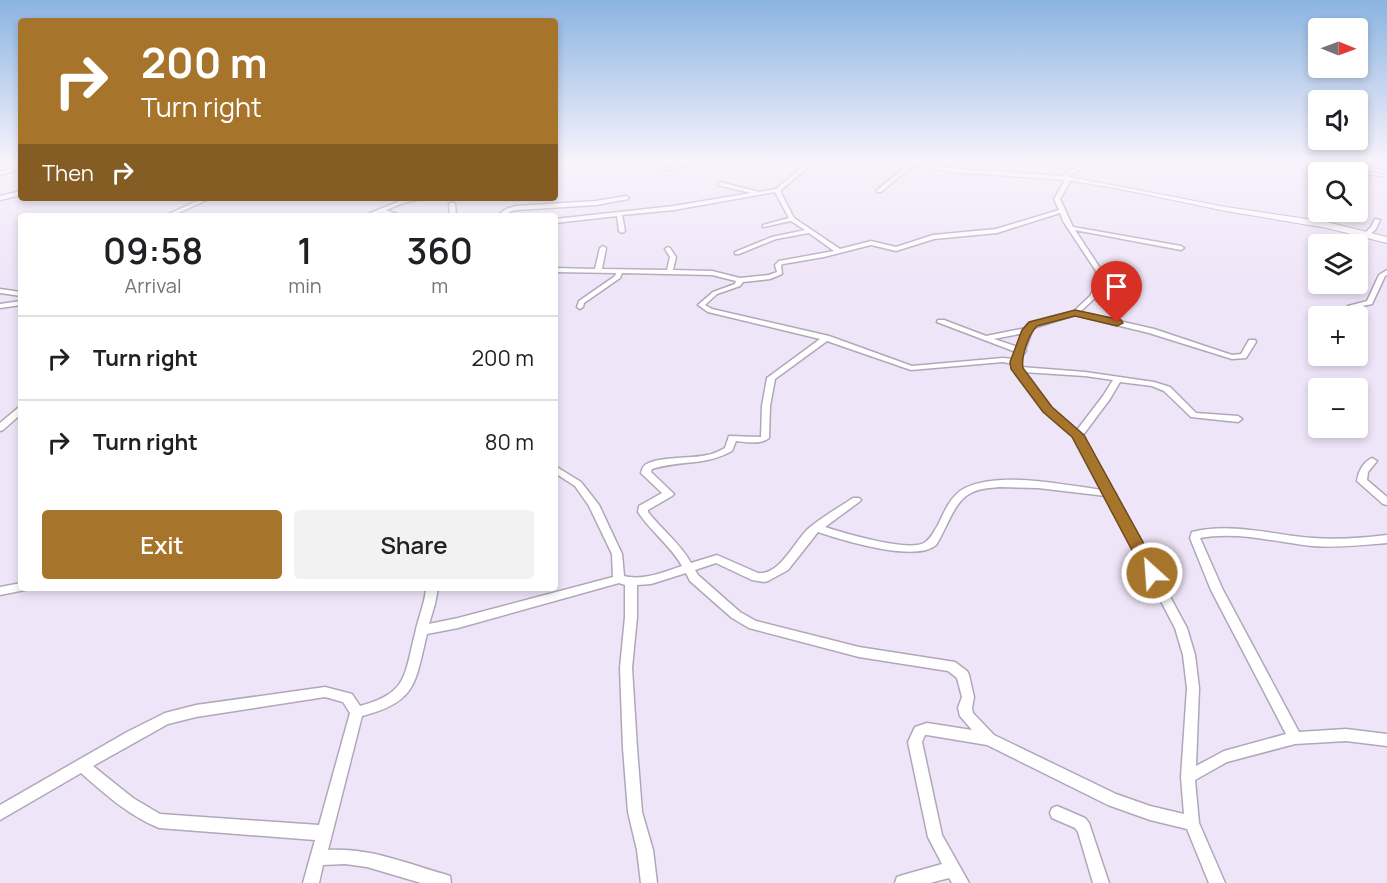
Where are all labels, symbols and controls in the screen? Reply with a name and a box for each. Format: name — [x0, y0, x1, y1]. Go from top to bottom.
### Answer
north arrow — [1308, 18, 1368, 78]
map controls — [1308, 18, 1368, 438]
text: 200 m — [141, 33, 267, 91]
icon: right — [42, 42, 120, 120]
text: Turn right — [141, 88, 262, 125]
button: sound — [1308, 90, 1368, 150]
icon: right — [106, 156, 139, 189]
text: Then — [42, 158, 94, 188]
button: search — [1308, 162, 1368, 222]
text: 09:58 — [103, 226, 203, 275]
text: 1 — [297, 226, 313, 275]
text: 360 — [407, 226, 473, 275]
button: layers — [1308, 234, 1368, 294]
pin — [1091, 261, 1142, 323]
icon: arrive — [1100, 270, 1133, 303]
text: Arrival — [125, 272, 182, 299]
text: min — [288, 272, 322, 299]
text: m — [431, 272, 448, 299]
button: + — [1308, 306, 1368, 366]
icon: right — [42, 342, 75, 375]
text: Turn right — [93, 343, 198, 373]
text: 200 m — [472, 343, 534, 373]
button: − — [1308, 378, 1368, 438]
icon: right — [42, 426, 75, 459]
text: Turn right — [93, 427, 198, 457]
text: 80 m — [485, 427, 534, 457]
button: Exit — [42, 510, 282, 579]
button: Share — [294, 510, 534, 579]
position arrow — [1120, 541, 1184, 605]

